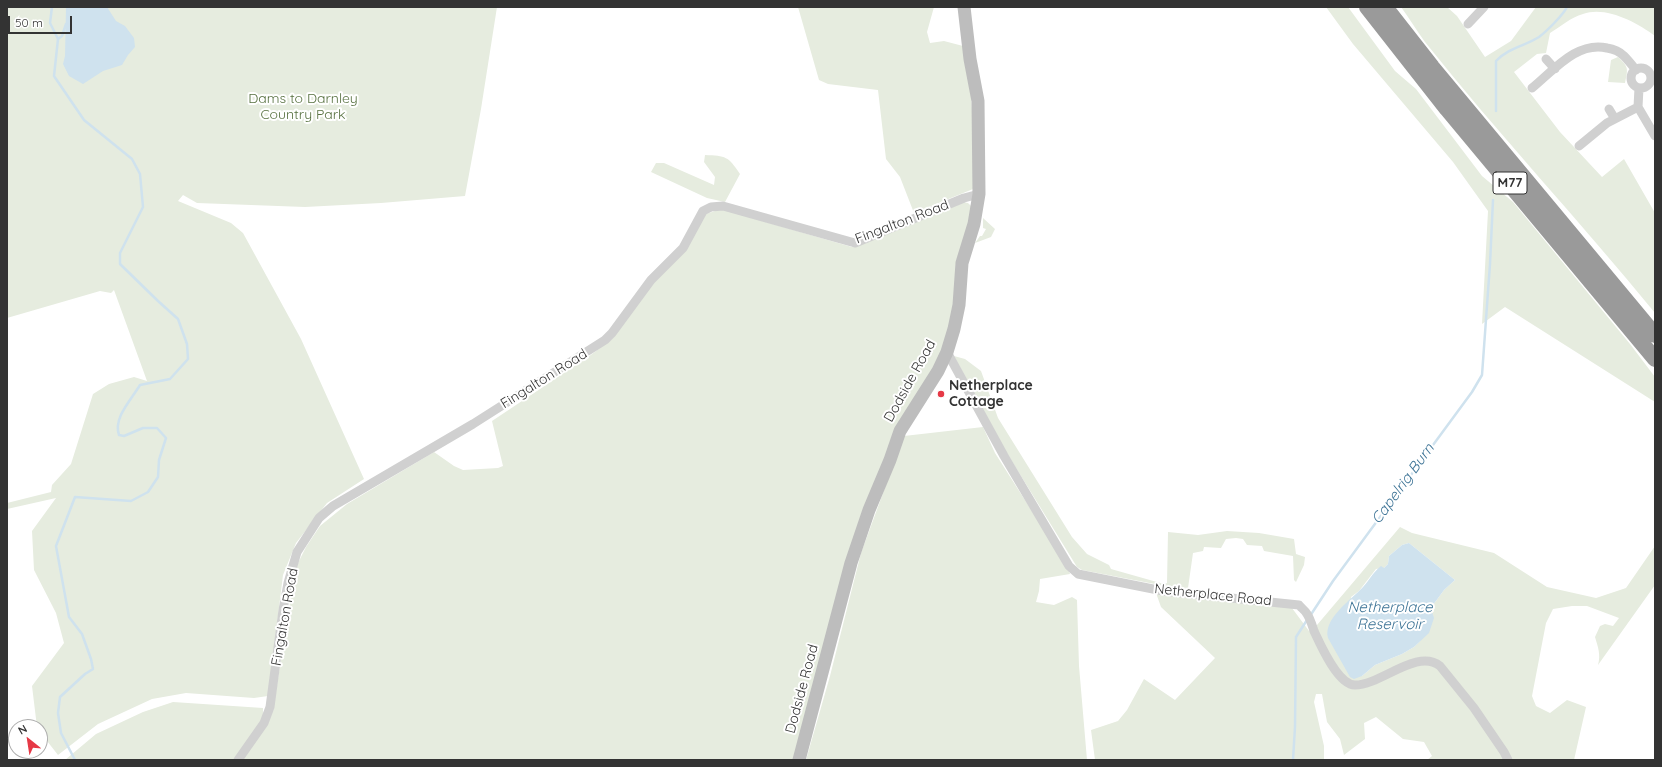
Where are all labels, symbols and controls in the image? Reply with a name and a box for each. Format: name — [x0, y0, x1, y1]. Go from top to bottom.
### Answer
scale bar — [10, 8, 74, 34]
text: 50 m — [15, 15, 43, 30]
park label: Dams to Darnley Country Park — [248, 91, 358, 124]
road number: M77 — [1493, 172, 1527, 194]
street label: Fingalton Road — [853, 196, 951, 248]
street label: Dodside Road — [880, 337, 940, 425]
street label: Fingalton Road — [498, 346, 590, 412]
place label: Netherplace Cottage — [949, 378, 1033, 410]
marker: Netherplace Cottage — [936, 389, 946, 399]
water label: Capelrig Burn — [1368, 440, 1438, 528]
street label: Fingalton Road — [268, 567, 302, 667]
street label: Netherplace Road — [1153, 580, 1273, 610]
water label: Netherplace Reservoir — [1347, 598, 1433, 633]
street label: Dodside Road — [782, 643, 822, 735]
north arrow — [8, 719, 48, 759]
text: N — [15, 721, 30, 738]

